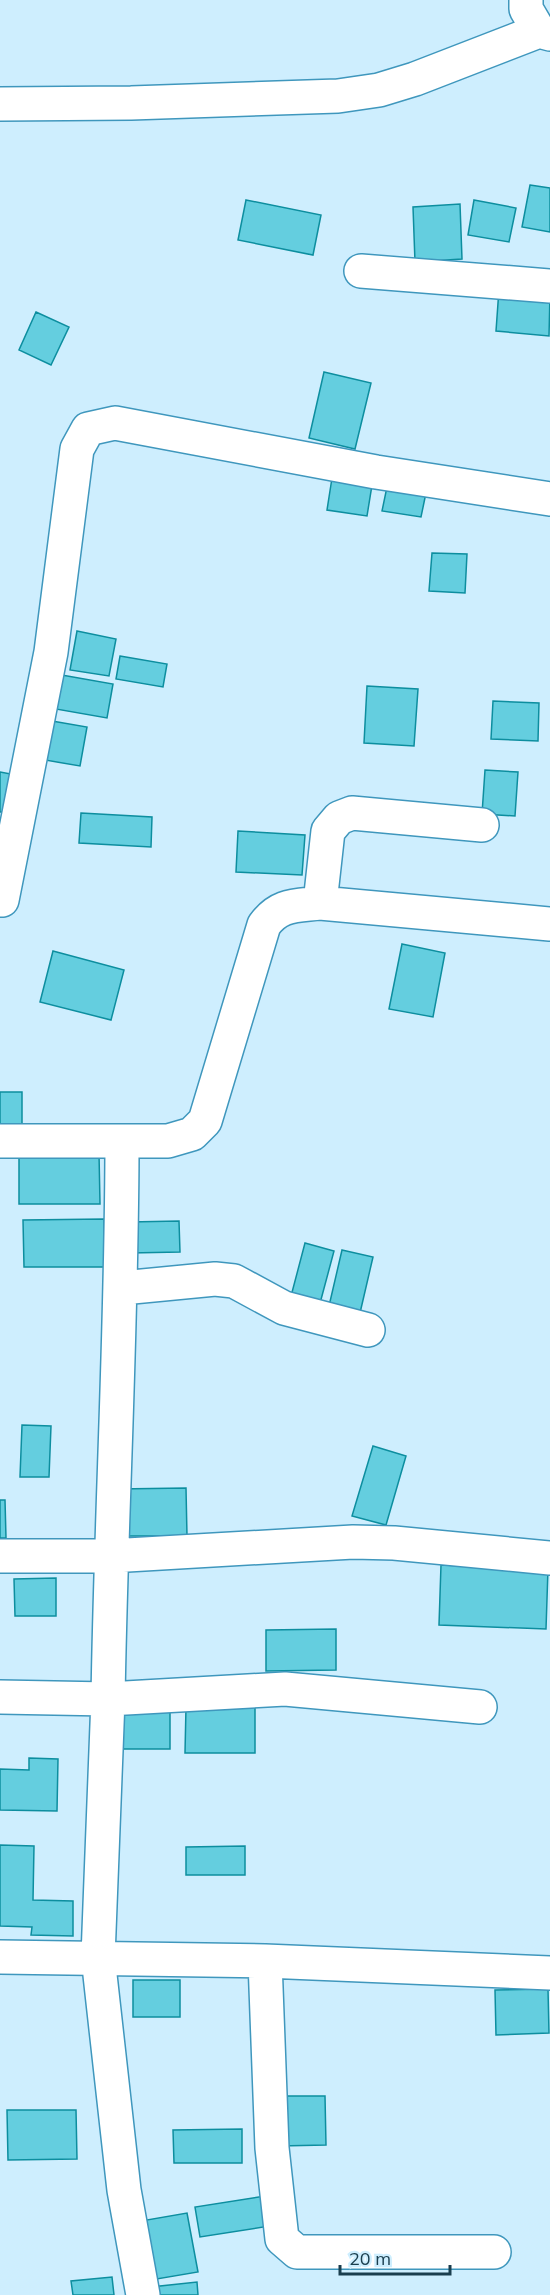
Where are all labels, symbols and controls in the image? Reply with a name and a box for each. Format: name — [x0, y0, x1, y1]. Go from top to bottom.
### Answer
scale bar — [340, 2238, 450, 2276]
text: 20 m — [349, 2247, 391, 2270]

